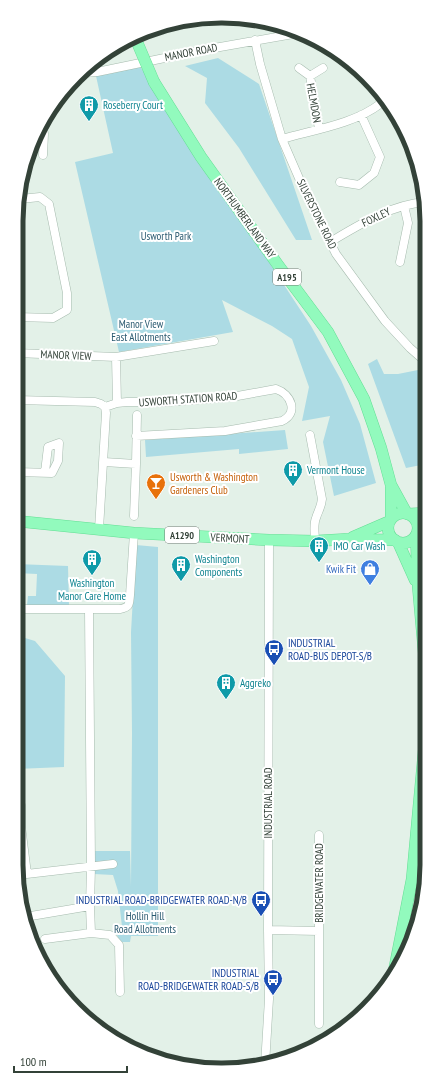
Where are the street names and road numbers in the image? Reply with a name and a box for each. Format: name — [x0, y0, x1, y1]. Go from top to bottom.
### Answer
street label: MANOR ROAD — [163, 40, 219, 64]
street label: HELMDON — [304, 82, 324, 124]
street label: NORTHUMBERLAND WAY — [211, 175, 279, 261]
street label: SILVERSTONE ROAD — [294, 177, 340, 251]
street label: FOXLEY — [359, 204, 393, 230]
road number: A195 — [273, 269, 301, 285]
street label: MANOR VIEW — [40, 347, 92, 363]
street label: USWORTH STATION ROAD — [138, 389, 238, 409]
road number: A1290 — [165, 527, 199, 543]
street label: VERMONT — [209, 530, 250, 546]
street label: INDUSTRIAL ROAD — [261, 767, 275, 838]
street label: BRIDGEWATER ROAD — [312, 843, 326, 923]

